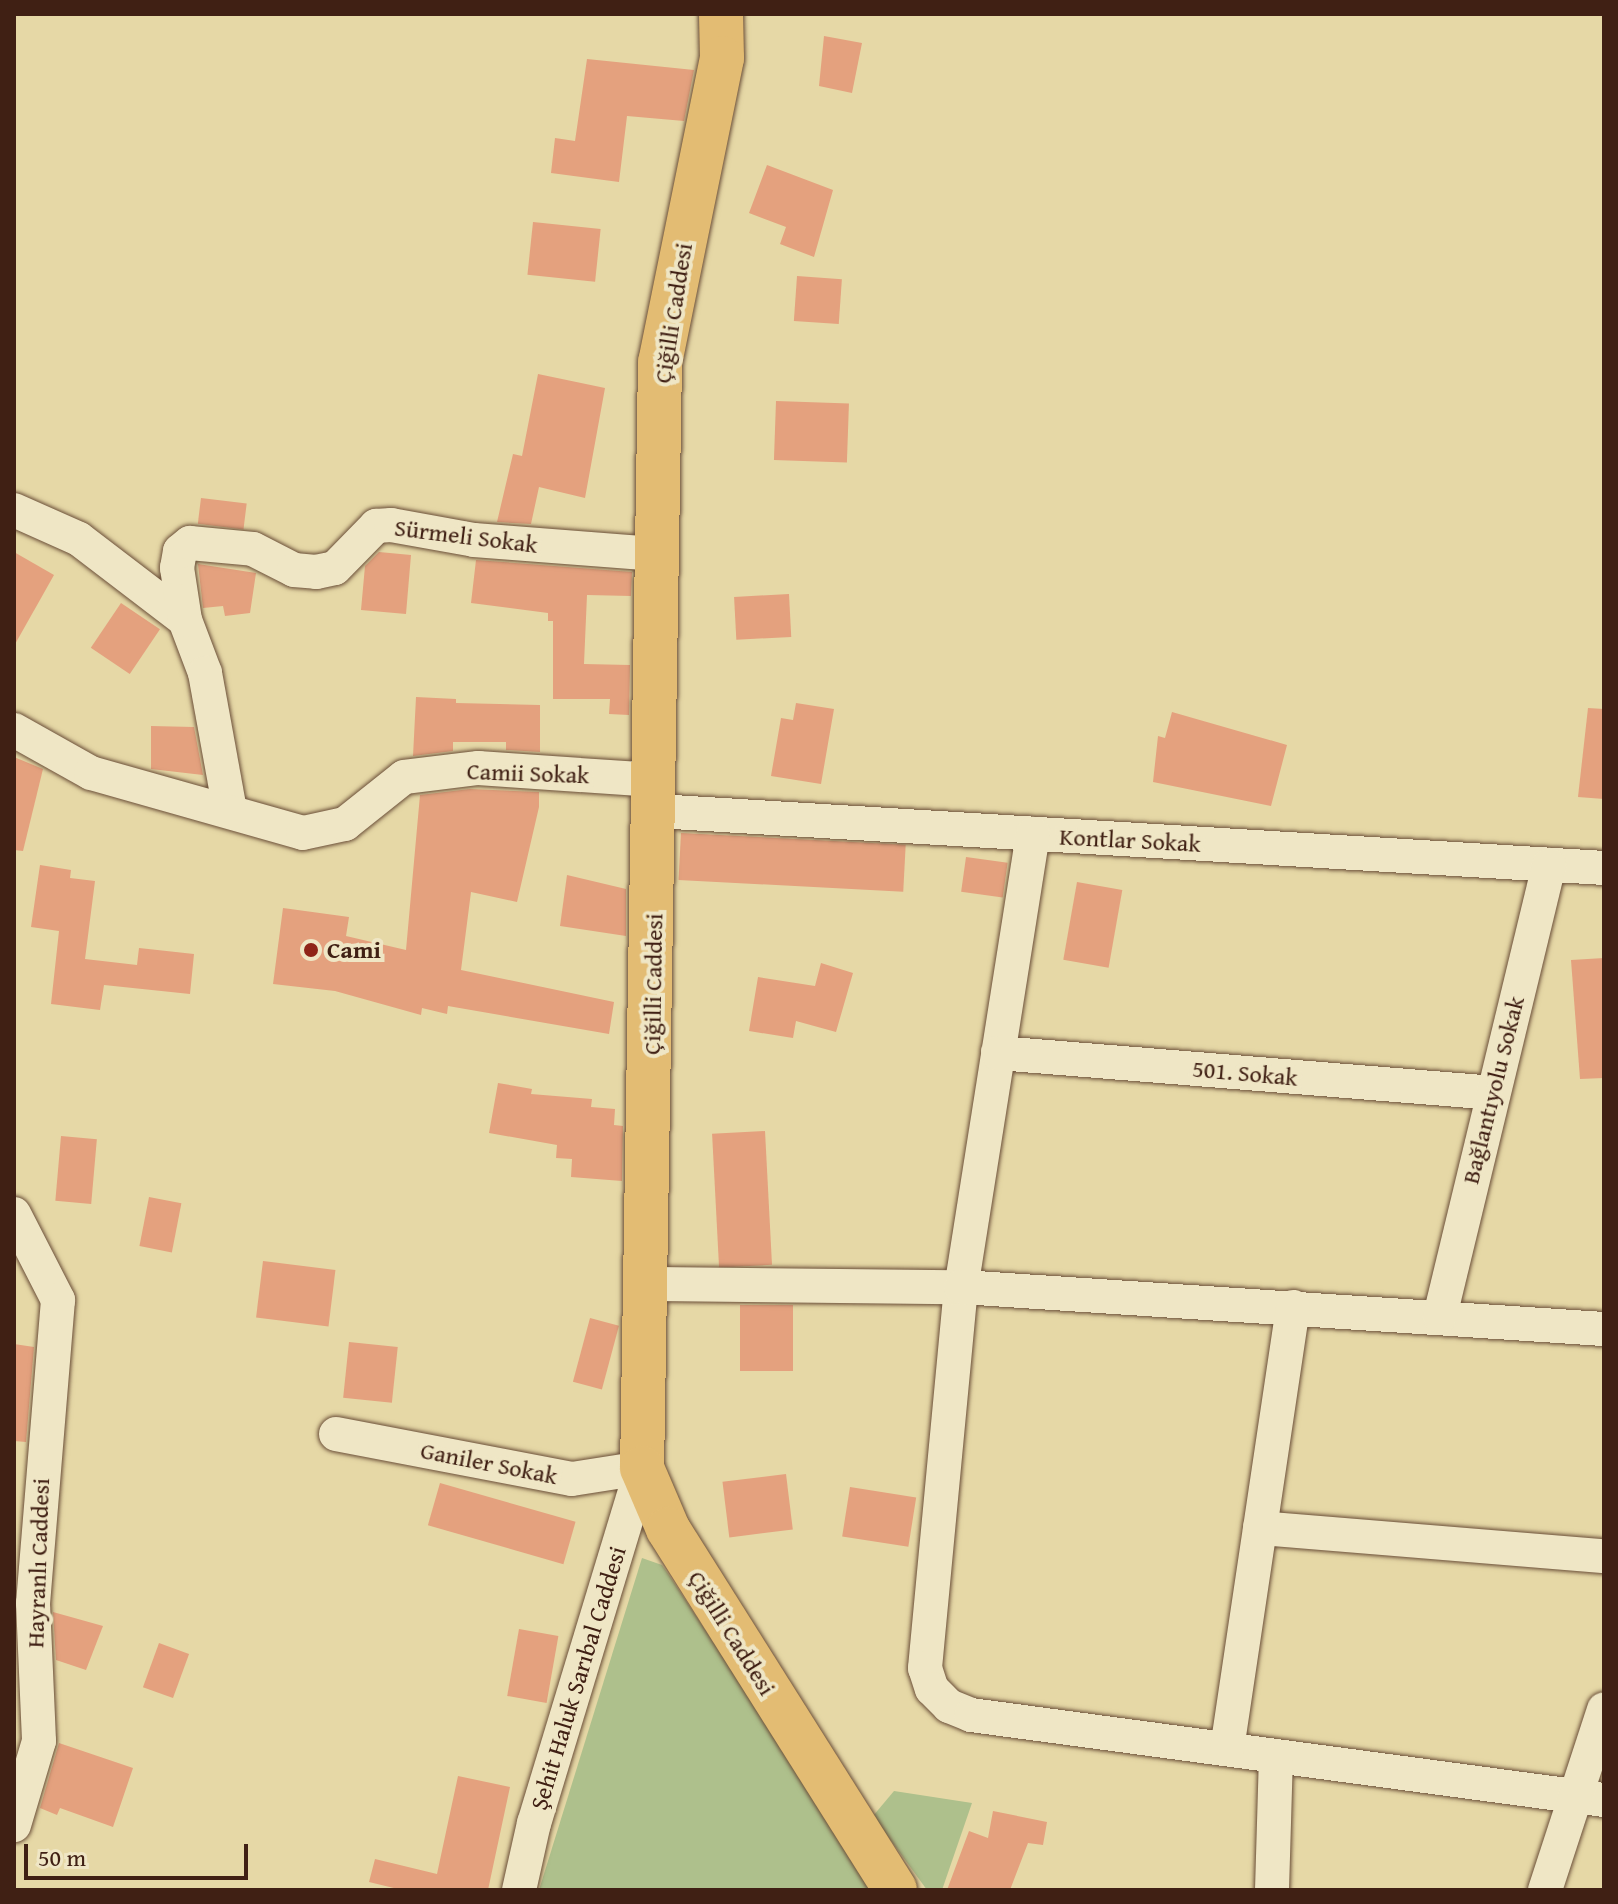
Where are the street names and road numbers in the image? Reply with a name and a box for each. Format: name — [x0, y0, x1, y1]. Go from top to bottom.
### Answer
street label: Çiğilli Caddesi — [648, 241, 698, 385]
street label: Sürmeli Sokak — [393, 513, 539, 559]
street label: Camii Sokak — [466, 756, 590, 790]
street label: Kontlar Sokak — [1059, 822, 1201, 858]
street label: Çiğilli Caddesi — [637, 913, 669, 1055]
street label: Bağlantıyolu Sokak — [1456, 993, 1530, 1187]
street label: 501. Sokak — [1191, 1054, 1299, 1092]
street label: Ganiler Sokak — [418, 1436, 560, 1490]
street label: Hayranlı Caddesi — [21, 1478, 55, 1648]
street label: Şehit Haluk Sarıbal Caddesi — [524, 1543, 632, 1813]
street label: Çiğilli Caddesi — [682, 1565, 782, 1701]

